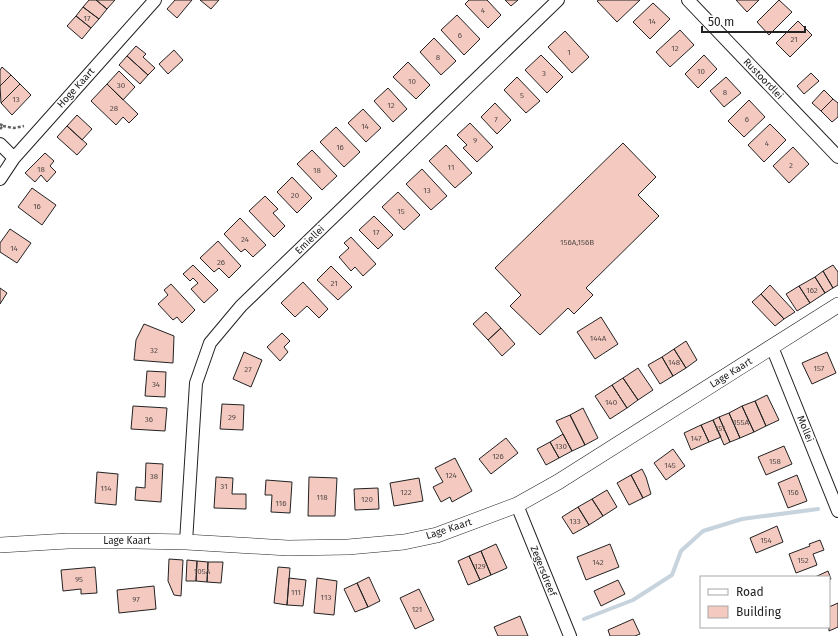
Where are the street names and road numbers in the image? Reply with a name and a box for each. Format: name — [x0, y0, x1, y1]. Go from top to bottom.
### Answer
street label: Rustoordlei — [740, 56, 786, 102]
street label: Hoge Kaart — [55, 65, 97, 111]
street label: Emiellei — [293, 223, 327, 257]
street label: Lage Kaart — [708, 355, 755, 391]
street label: Mollei — [794, 414, 816, 444]
street label: Lage Kaart — [425, 516, 474, 542]
street label: Lage Kaart — [103, 535, 151, 547]
street label: Zegersdreef — [527, 544, 559, 598]

